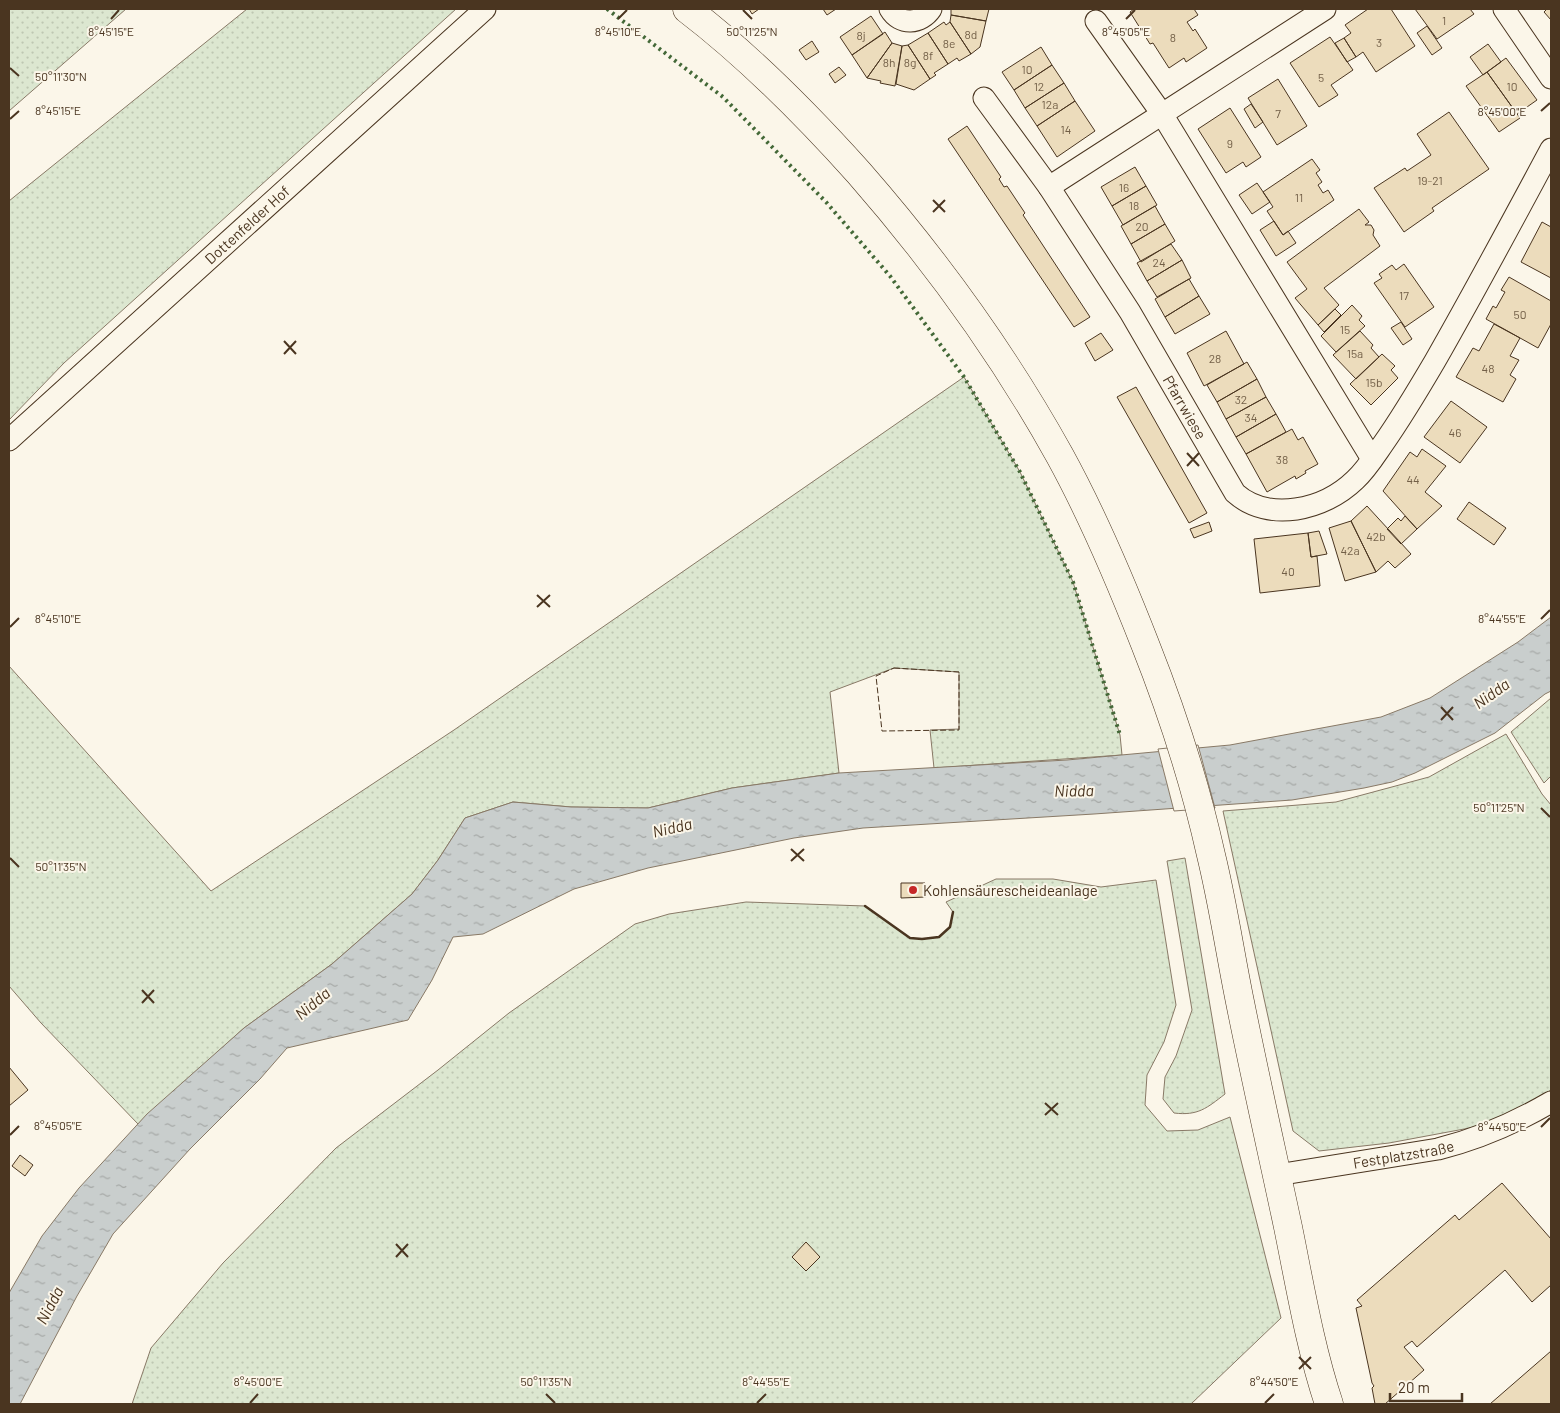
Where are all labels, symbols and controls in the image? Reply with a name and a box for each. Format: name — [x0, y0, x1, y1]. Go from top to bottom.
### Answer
house number: 1 — [1442, 13, 1446, 27]
text: 8°45'15"E — [88, 24, 134, 38]
text: 8°45'10"E — [595, 24, 641, 38]
text: 50°11'25"N — [726, 24, 778, 38]
text: 8°45'05"E — [1102, 24, 1150, 38]
house number: 8d — [965, 27, 977, 41]
house number: 8j — [856, 28, 866, 42]
house number: 8 — [1170, 30, 1176, 44]
house number: 3 — [1376, 35, 1382, 49]
house number: 8e — [943, 36, 955, 50]
house number: 8f — [923, 48, 933, 62]
house number: 8h — [883, 55, 895, 69]
house number: 8g — [904, 55, 916, 69]
house number: 10 — [1022, 62, 1032, 76]
text: 50°11'30"N — [35, 69, 87, 83]
house number: 5 — [1318, 70, 1324, 84]
house number: 12 — [1034, 79, 1044, 93]
house number: 10 — [1507, 79, 1517, 93]
house number: 12a — [1042, 97, 1058, 111]
text: 8°45'15"E — [35, 103, 81, 117]
text: 8°45'00"E — [1477, 104, 1527, 118]
house number: 7 — [1275, 106, 1281, 120]
house number: 14 — [1061, 122, 1071, 136]
house number: 9 — [1227, 136, 1233, 150]
house number: 19-21 — [1417, 173, 1443, 187]
house number: 16 — [1119, 180, 1129, 194]
street label: Dottenfelder Hof — [201, 182, 293, 268]
house number: 11 — [1295, 190, 1303, 204]
house number: 18 — [1129, 198, 1139, 212]
house number: 20 — [1135, 219, 1149, 233]
house number: 24 — [1152, 255, 1166, 269]
house number: 17 — [1399, 288, 1409, 302]
house number: 50 — [1514, 307, 1526, 321]
house number: 15 — [1340, 322, 1350, 336]
house number: 15a — [1347, 346, 1363, 360]
house number: 28 — [1209, 351, 1221, 365]
house number: 48 — [1482, 361, 1494, 375]
street label: Pfarrwiese — [1160, 372, 1211, 442]
house number: 15b — [1366, 375, 1382, 389]
house number: 32 — [1235, 392, 1247, 406]
house number: 34 — [1245, 410, 1257, 424]
house number: 46 — [1449, 425, 1461, 439]
house number: 38 — [1276, 452, 1288, 466]
house number: 44 — [1406, 472, 1420, 486]
house number: 42b — [1366, 529, 1386, 543]
house number: 42a — [1340, 543, 1360, 557]
house number: 40 — [1281, 564, 1295, 578]
text: 8°45'10"E — [35, 611, 81, 625]
text: 8°44'55"E — [1478, 611, 1526, 625]
water label: Nidda — [1469, 674, 1513, 712]
water label: Nidda — [1054, 780, 1094, 800]
text: 50°11'25"N — [1473, 800, 1525, 814]
water label: Nidda — [650, 813, 694, 841]
text: 50°11'35"N — [35, 859, 87, 873]
place label: Kohlensäurescheideanlage — [923, 881, 1098, 899]
marker: Kohlensäurescheideanlage — [907, 884, 919, 896]
water label: Nidda — [291, 983, 333, 1023]
text: 8°45'05"E — [34, 1118, 82, 1132]
text: 8°44'50"E — [1478, 1119, 1526, 1133]
street label: Festplatzstraße — [1352, 1136, 1456, 1172]
water label: Nidda — [31, 1283, 67, 1327]
scale bar — [1390, 1370, 1462, 1402]
text: 8°45'00"E — [233, 1374, 283, 1388]
text: 50°11'35"N — [520, 1374, 572, 1388]
text: 8°44'55"E — [742, 1374, 790, 1388]
text: 8°44'50"E — [1250, 1374, 1298, 1388]
text: 20 m — [1398, 1378, 1430, 1396]

